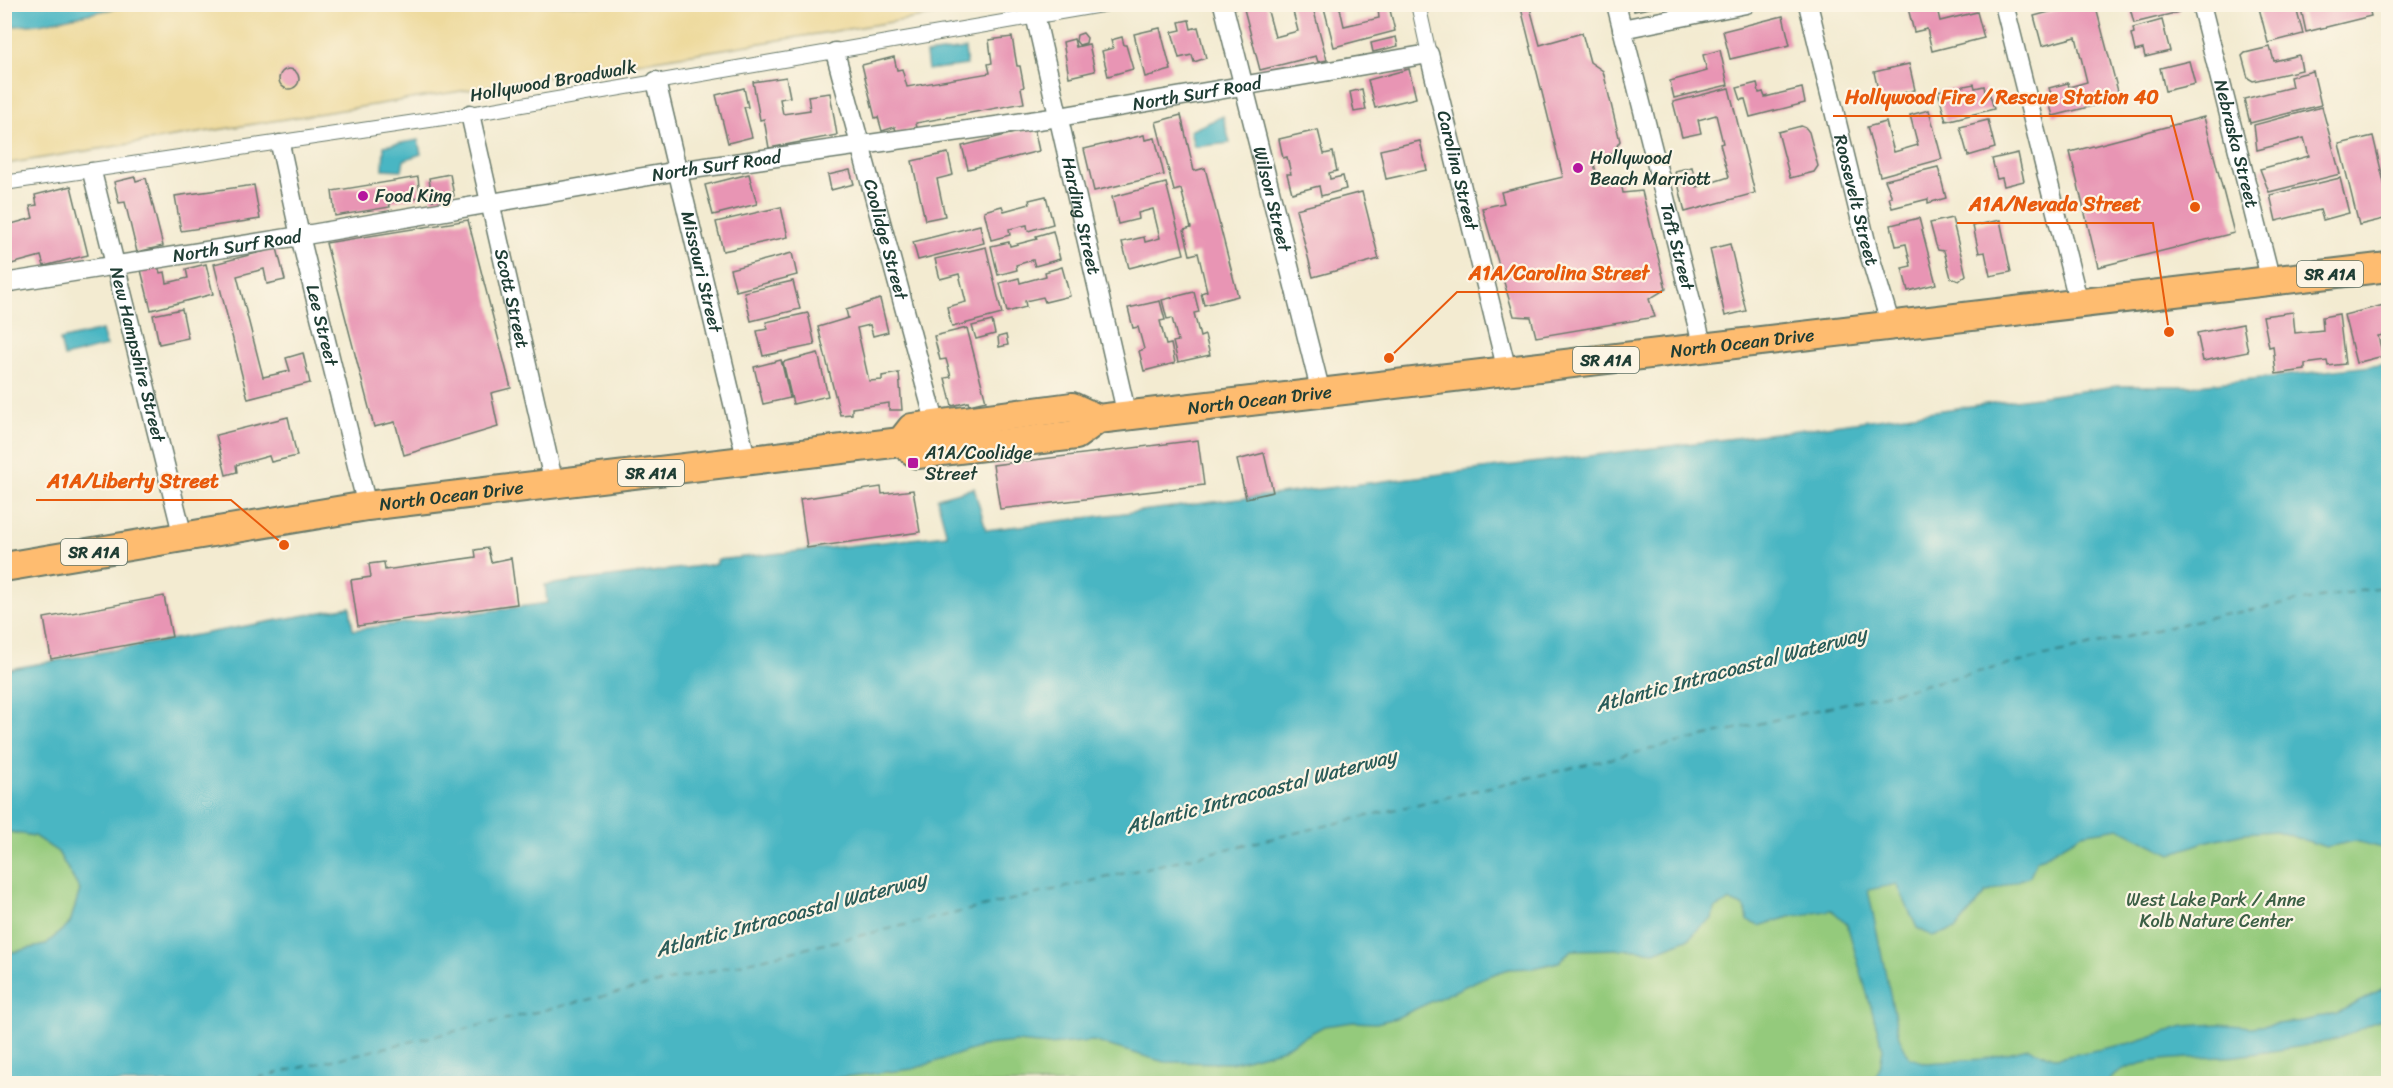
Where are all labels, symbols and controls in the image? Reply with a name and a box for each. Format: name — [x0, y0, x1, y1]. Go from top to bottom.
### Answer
street label: Hollywood Broadwalk — [467, 51, 639, 111]
street label: North Surf Road — [1130, 67, 1265, 120]
street label: Nebraska Street — [2205, 76, 2268, 212]
callout: Hollywood Fire / Rescue Station 40 — [1833, 78, 2171, 116]
text: Hollywood Fire / Rescue Station 40 — [1844, 80, 2159, 115]
street label: Carolina Street — [1427, 107, 1488, 234]
street label: Roosevelt Street — [1824, 131, 1888, 270]
street label: North Surf Road — [649, 140, 784, 191]
place label: Hollywood Beach Marriott — [1590, 142, 1711, 195]
street label: Wilson Street — [1243, 143, 1301, 256]
street label: Harding Street — [1052, 154, 1110, 278]
marker: Hollywood Beach Marriott — [1571, 161, 1585, 175]
street label: Coolidge Street — [854, 175, 918, 304]
place label: Food King — [375, 180, 452, 212]
callout: A1A/Nevada Street — [1957, 185, 2153, 223]
text: A1A/Nevada Street — [1968, 187, 2141, 222]
marker: Food King — [356, 189, 370, 203]
street label: Taft Street — [1651, 199, 1704, 294]
street label: Missouri Street — [672, 208, 732, 336]
street label: North Surf Road — [170, 220, 305, 272]
street label: Scott Street — [485, 245, 539, 351]
callout: A1A/Carolina Street — [1457, 254, 1662, 292]
text: A1A/Carolina Street — [1468, 256, 1651, 291]
road number: SR A1A — [2297, 261, 2363, 287]
street label: New Hampshire Street — [100, 263, 175, 446]
street label: Lee Street — [297, 281, 348, 370]
street label: North Ocean Drive — [1668, 319, 1816, 367]
road number: SR A1A — [1573, 347, 1639, 373]
street label: North Ocean Drive — [1186, 376, 1334, 424]
place label: A1A/Coolidge Street — [924, 437, 1033, 490]
marker: A1A/Coolidge Street — [906, 456, 920, 470]
road number: SR A1A — [618, 460, 684, 486]
callout: A1A/Liberty Street — [36, 462, 231, 500]
text: A1A/Liberty Street — [46, 464, 219, 499]
street label: North Ocean Drive — [377, 471, 525, 520]
road number: SR A1A — [61, 539, 127, 565]
water label: Atlantic Intracoastal Waterway — [1591, 616, 1873, 723]
water label: Atlantic Intracoastal Waterway — [1121, 738, 1403, 845]
water label: Atlantic Intracoastal Waterway — [651, 861, 933, 968]
park label: West Lake Park / Anne Kolb Nature Center — [2126, 884, 2306, 937]

